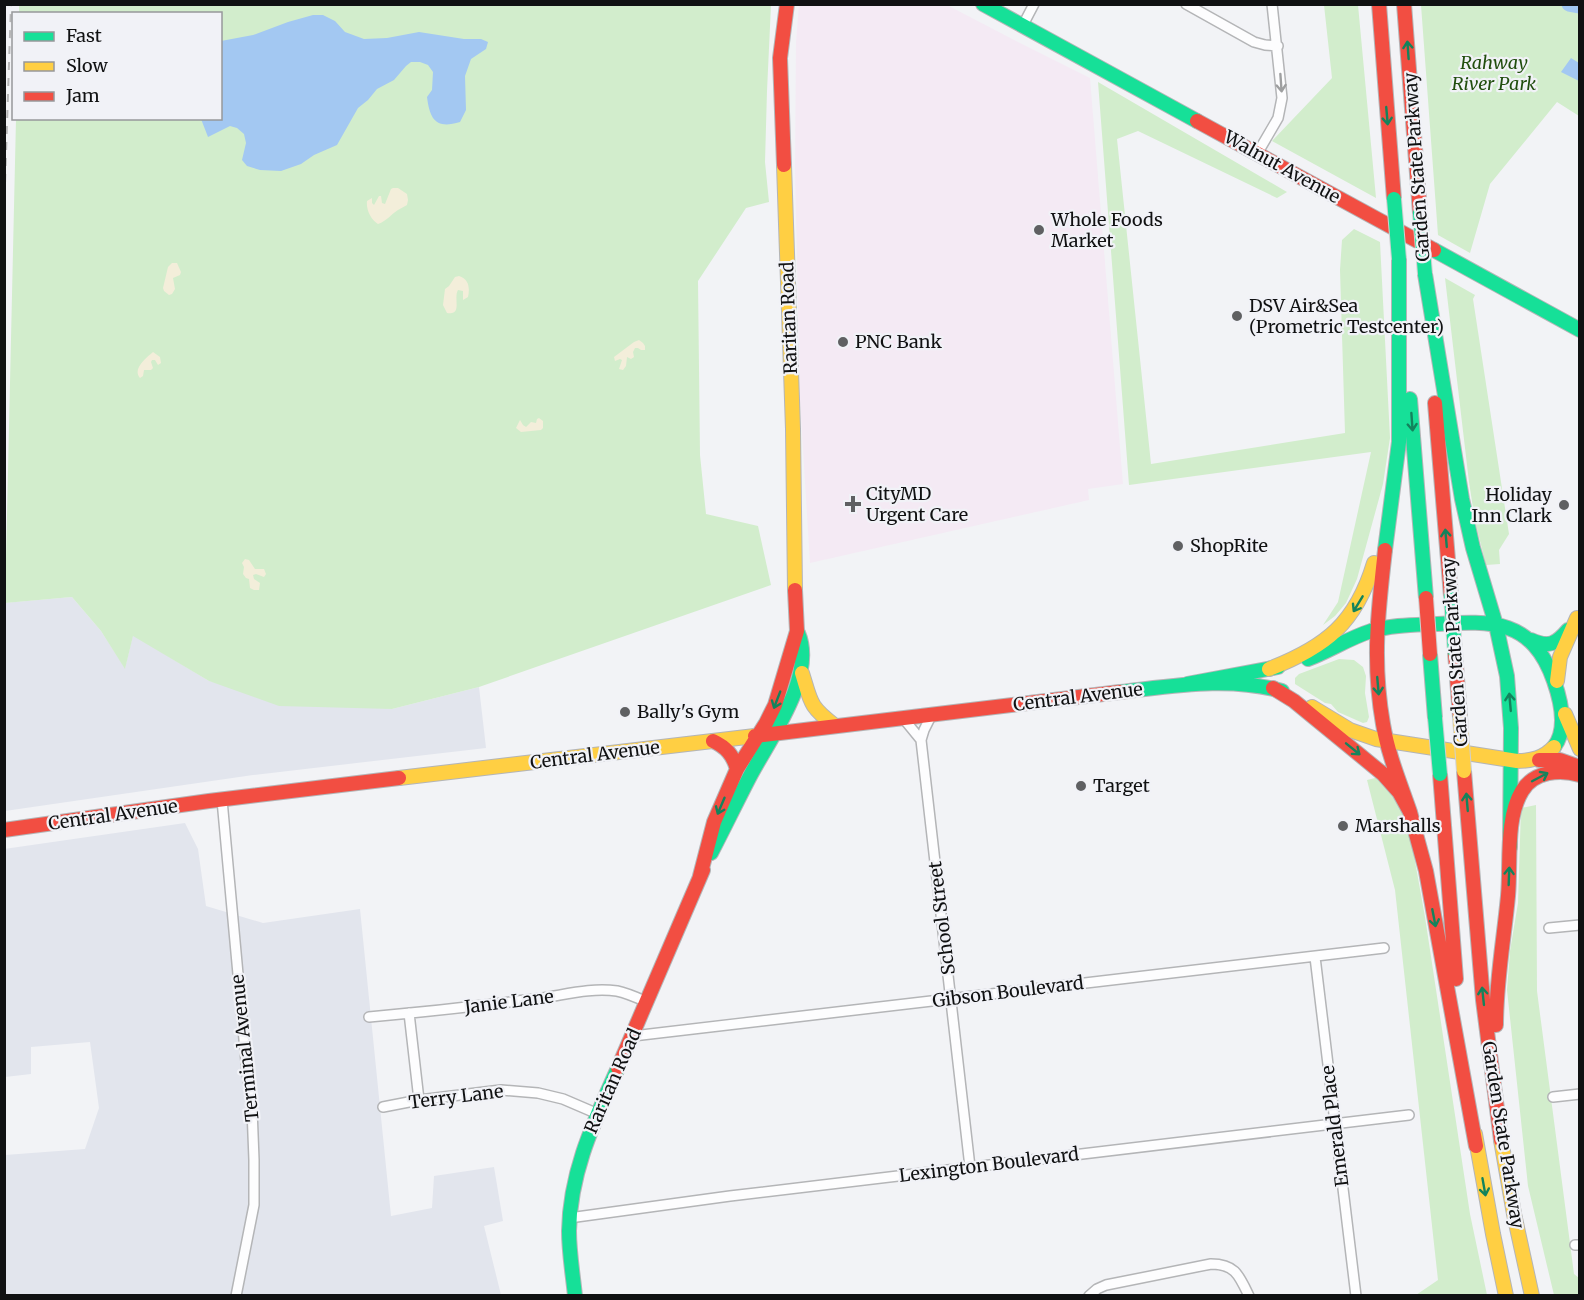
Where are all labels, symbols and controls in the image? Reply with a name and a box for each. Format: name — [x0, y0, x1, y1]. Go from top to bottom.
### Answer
legend — [12, 12, 222, 120]
text: Fast — [66, 24, 102, 47]
one-way arrow — [1402, 40, 1413, 60]
park label: Rahway River Park — [1452, 51, 1536, 95]
text: Slow — [66, 54, 109, 77]
street label: Garden State Parkway — [1398, 71, 1435, 262]
one-way arrow — [1276, 73, 1287, 93]
text: Jam — [65, 84, 100, 107]
one-way arrow — [1382, 105, 1393, 125]
street label: Walnut Avenue — [1219, 125, 1345, 208]
place label: Whole Foods Market — [1050, 208, 1163, 252]
marker: Whole Foods Market — [1032, 223, 1046, 237]
street label: Raritan Road — [775, 261, 802, 375]
place label: DSV Air&Sea (Prometric Testcenter) — [1249, 294, 1444, 338]
marker: DSV Air&Sea (Prometric Testcenter) — [1230, 309, 1244, 323]
place label: PNC Bank — [855, 330, 942, 353]
marker: PNC Bank — [836, 335, 850, 349]
one-way arrow — [1407, 412, 1418, 432]
place label: CityMD Urgent Care — [866, 482, 968, 526]
place label: Holiday Inn Clark — [1471, 483, 1553, 527]
marker: CityMD Urgent Care — [844, 495, 862, 513]
marker: Holiday Inn Clark — [1557, 498, 1571, 512]
one-way arrow — [1440, 528, 1451, 548]
place label: ShopRite — [1190, 534, 1268, 557]
marker: ShopRite — [1171, 539, 1185, 553]
street label: Garden State Parkway — [1436, 556, 1473, 747]
one-way arrow — [1352, 595, 1364, 612]
one-way arrow — [1373, 675, 1384, 695]
street label: Central Avenue — [1012, 677, 1144, 716]
one-way arrow — [770, 690, 781, 709]
one-way arrow — [1504, 692, 1515, 712]
place label: Bally's Gym — [637, 700, 739, 723]
marker: Bally's Gym — [618, 705, 632, 719]
street label: Central Avenue — [529, 735, 661, 774]
one-way arrow — [1345, 743, 1361, 756]
one-way arrow — [1530, 771, 1548, 783]
place label: Target — [1093, 774, 1150, 797]
marker: Target — [1074, 779, 1088, 793]
one-way arrow — [1461, 793, 1472, 813]
street label: Central Avenue — [47, 794, 179, 835]
one-way arrow — [715, 796, 726, 815]
place label: Marshalls — [1355, 814, 1441, 837]
marker: Marshalls — [1336, 819, 1350, 833]
street label: School Street — [923, 860, 960, 976]
one-way arrow — [1504, 867, 1515, 887]
one-way arrow — [1429, 908, 1440, 928]
street label: Gibson Boulevard — [931, 971, 1085, 1012]
street label: Terminal Avenue — [225, 973, 264, 1123]
street label: Janie Lane — [462, 985, 555, 1019]
one-way arrow — [1477, 987, 1488, 1007]
street label: Raritan Road — [579, 1025, 646, 1137]
street label: Garden State Parkway — [1477, 1040, 1530, 1231]
street label: Emerald Place — [1316, 1064, 1353, 1188]
street label: Terry Lane — [407, 1079, 505, 1114]
street label: Lexington Boulevard — [898, 1142, 1080, 1187]
one-way arrow — [1479, 1177, 1490, 1196]

